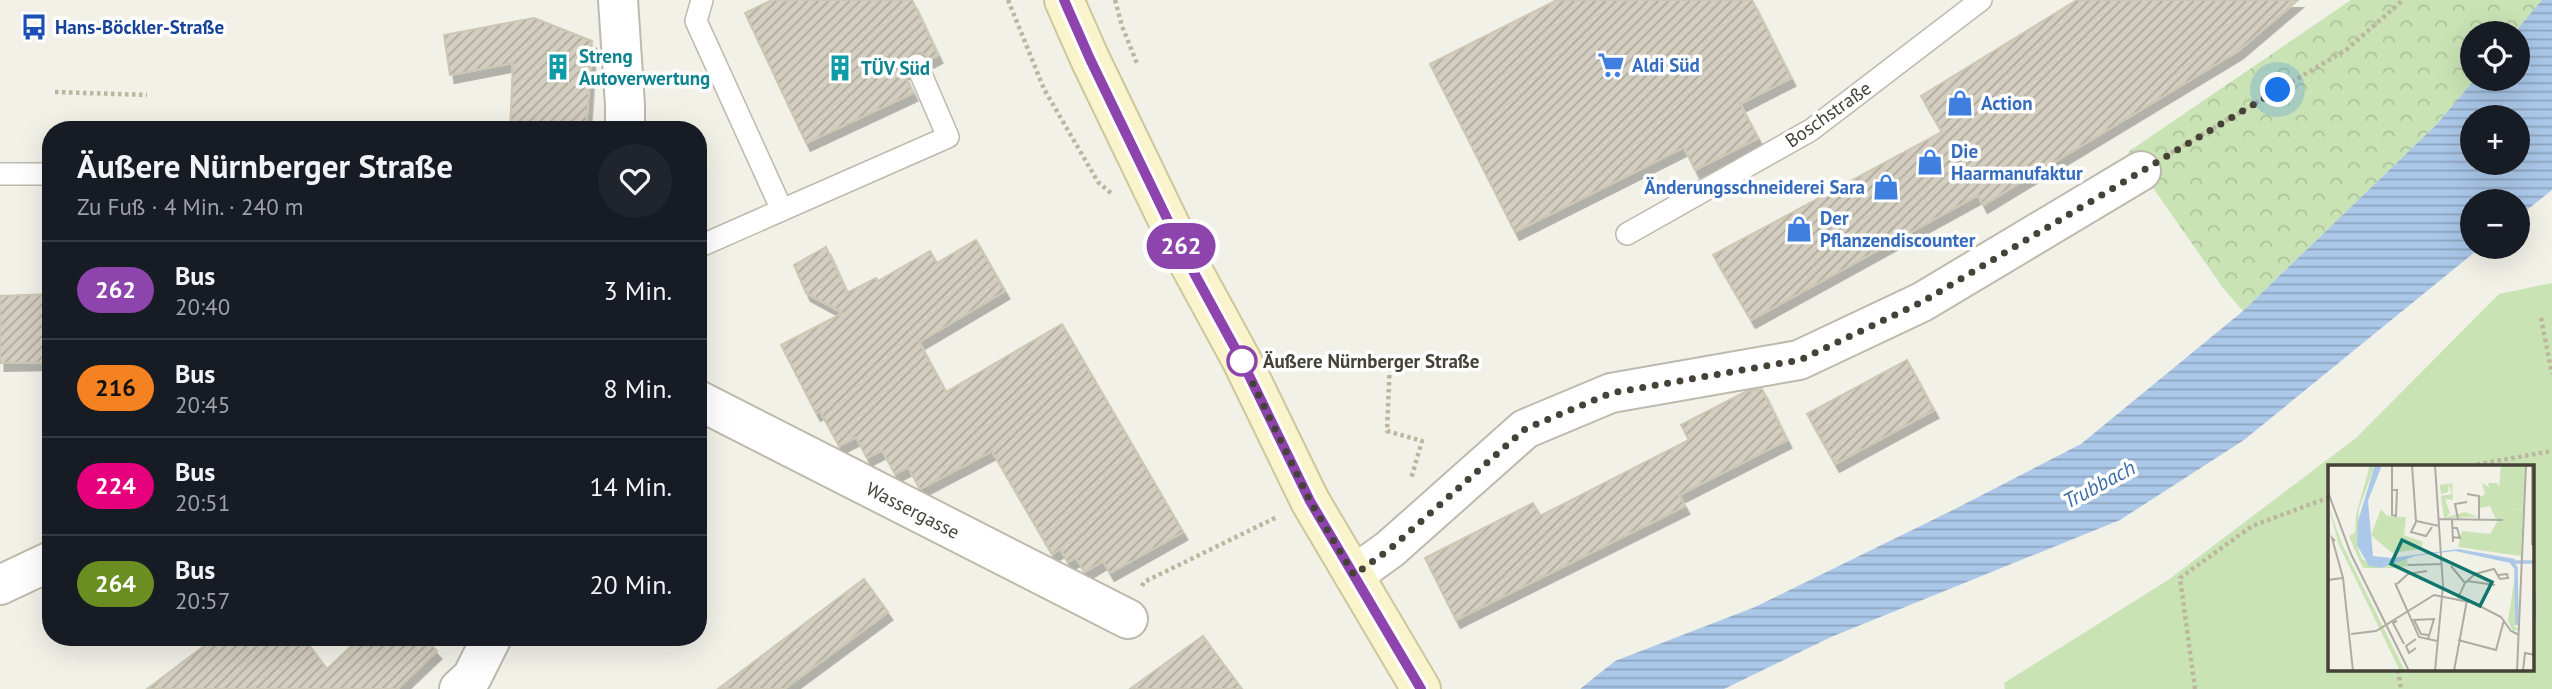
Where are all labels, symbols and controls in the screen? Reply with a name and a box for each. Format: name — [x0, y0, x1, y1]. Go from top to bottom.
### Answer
bus stop icon: Hans-Böckler-Straße — [19, 12, 49, 42]
place label: Hans-Böckler-Straße — [55, 15, 224, 39]
map controls — [2460, 21, 2530, 259]
button: locate — [2460, 21, 2530, 91]
place label: Streng Autoverwertung — [579, 44, 710, 90]
supermarket icon: Aldi Süd — [1596, 50, 1626, 80]
building icon: Streng Autoverwertung — [543, 52, 573, 82]
building icon: TÜV Süd — [825, 53, 855, 83]
place label: Aldi Süd — [1632, 53, 1700, 77]
place label: TÜV Süd — [861, 56, 930, 80]
your location — [2260, 72, 2295, 107]
street label: Boschstraße — [1780, 76, 1876, 152]
shop icon: Action — [1945, 88, 1975, 118]
place label: Action — [1981, 91, 2033, 115]
button: + — [2460, 105, 2530, 175]
place label: Die Haarmanufaktur — [1951, 139, 2083, 185]
text: Äußere Nürnberger Straße — [77, 144, 453, 187]
button: heart — [598, 144, 672, 218]
shop icon: Die Haarmanufaktur — [1915, 147, 1945, 177]
shop icon: Änderungsschneiderei Sara — [1871, 172, 1901, 202]
place label: Änderungsschneiderei Sara — [1644, 175, 1865, 199]
button: − — [2460, 189, 2530, 259]
text: Zu Fuß · 4 Min. · 240 m — [77, 192, 303, 221]
place label: Der Pflanzendiscounter — [1820, 206, 1976, 252]
shop icon: Der Pflanzendiscounter — [1784, 214, 1814, 244]
line badge: 262 — [1141, 223, 1221, 269]
text: 262 — [1161, 230, 1201, 261]
text: Bus — [175, 259, 215, 292]
text: 262 — [95, 274, 136, 305]
text: 3 Min. — [604, 274, 672, 307]
text: 20:40 — [175, 292, 230, 321]
marker: Äußere Nürnberger Straße — [1227, 346, 1257, 376]
place label: Äußere Nürnberger Straße — [1263, 349, 1479, 373]
text: Bus — [175, 357, 215, 390]
text: 216 — [95, 372, 136, 403]
text: 8 Min. — [604, 372, 672, 405]
text: 20:45 — [175, 390, 230, 419]
water label: Trubbach — [2058, 454, 2140, 514]
text: Bus — [175, 455, 215, 488]
inset map — [2328, 465, 2534, 672]
text: 224 — [95, 470, 136, 501]
text: 14 Min. — [589, 470, 672, 503]
street label: Wassergasse — [862, 476, 964, 544]
text: 20:51 — [175, 488, 230, 517]
text: Bus — [175, 553, 215, 586]
text: 264 — [95, 568, 136, 599]
text: 20 Min. — [589, 568, 672, 601]
text: 20:57 — [175, 586, 230, 615]

